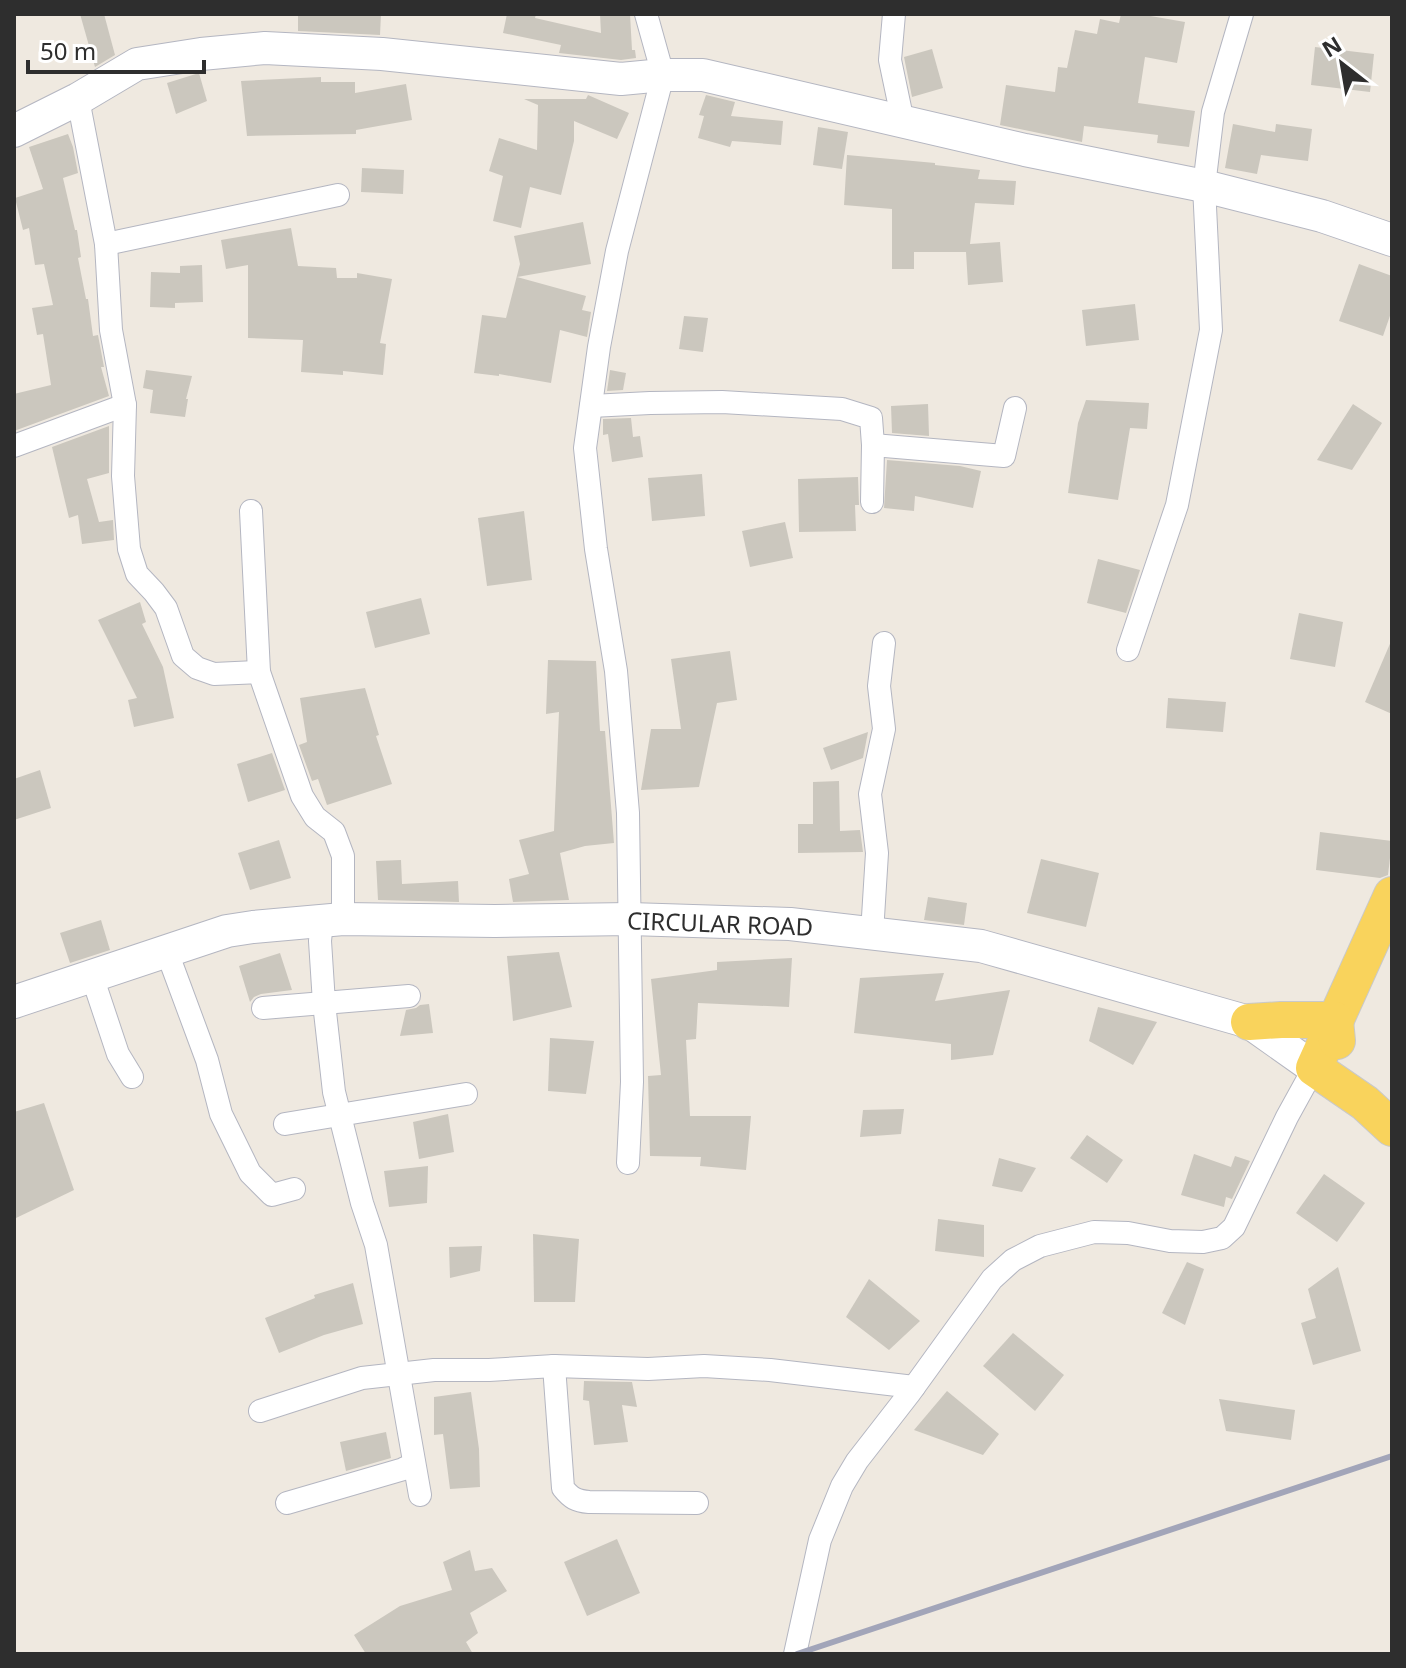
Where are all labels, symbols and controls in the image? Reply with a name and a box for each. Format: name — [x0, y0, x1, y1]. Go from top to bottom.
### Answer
scale bar — [28, 24, 204, 74]
north arrow — [1302, 24, 1382, 104]
text: N — [1316, 29, 1347, 63]
text: 50 m — [40, 34, 96, 67]
street label: CIRCULAR ROAD — [626, 903, 814, 943]

